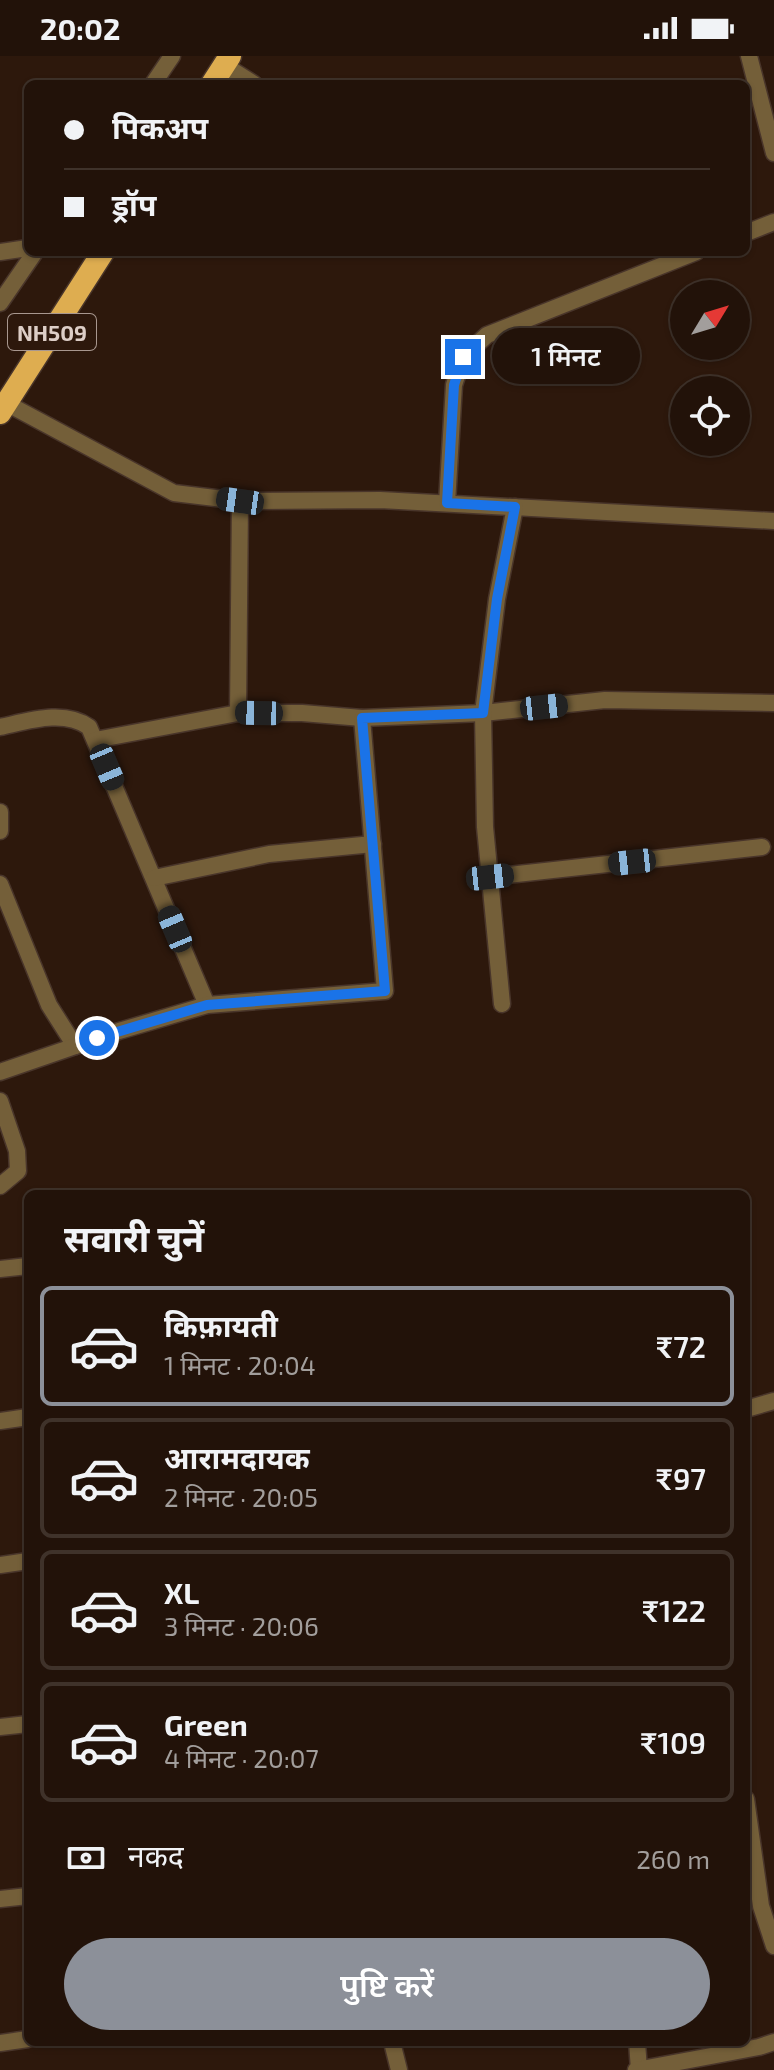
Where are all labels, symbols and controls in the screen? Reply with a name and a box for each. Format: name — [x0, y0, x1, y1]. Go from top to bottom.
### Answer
text: 20:02 — [40, 10, 120, 46]
text: पिकअप — [112, 109, 208, 145]
text: ड्रॉप — [112, 186, 156, 222]
north arrow — [670, 280, 750, 360]
map controls — [670, 280, 750, 456]
road number: NH509 — [8, 314, 96, 350]
callout: 1 मिनट — [491, 329, 639, 385]
route end — [445, 339, 481, 375]
text: 1 मिनट — [531, 340, 601, 371]
button: locate — [670, 376, 750, 456]
car — [215, 486, 265, 516]
car — [519, 693, 569, 721]
car — [235, 701, 283, 725]
car — [87, 740, 127, 794]
car — [607, 848, 657, 876]
car — [465, 863, 515, 891]
car — [155, 902, 195, 956]
route start — [79, 1020, 115, 1056]
text: सवारी चुनें — [64, 1216, 204, 1259]
text: किफ़ायती — [164, 1307, 278, 1343]
icon: car — [68, 1310, 140, 1382]
text: ₹72 — [656, 1328, 706, 1364]
text: 1 मिनट · 20:04 — [164, 1349, 316, 1380]
text: आरामदायक — [164, 1439, 310, 1475]
icon: car — [68, 1442, 140, 1514]
text: ₹97 — [655, 1460, 706, 1496]
text: 2 मिनट · 20:05 — [164, 1481, 318, 1512]
icon: car — [68, 1574, 140, 1646]
text: XL — [164, 1574, 199, 1610]
text: ₹122 — [642, 1592, 706, 1628]
text: 3 मिनट · 20:06 — [164, 1610, 319, 1641]
icon: car — [68, 1706, 140, 1778]
text: Green — [164, 1706, 248, 1742]
text: ₹109 — [640, 1724, 706, 1760]
text: 4 मिनट · 20:07 — [164, 1742, 319, 1773]
icon: cash — [64, 1836, 108, 1880]
text: नकद — [128, 1837, 184, 1873]
text: 260 m — [636, 1843, 710, 1874]
button: पुष्टि करें — [64, 1938, 710, 2030]

